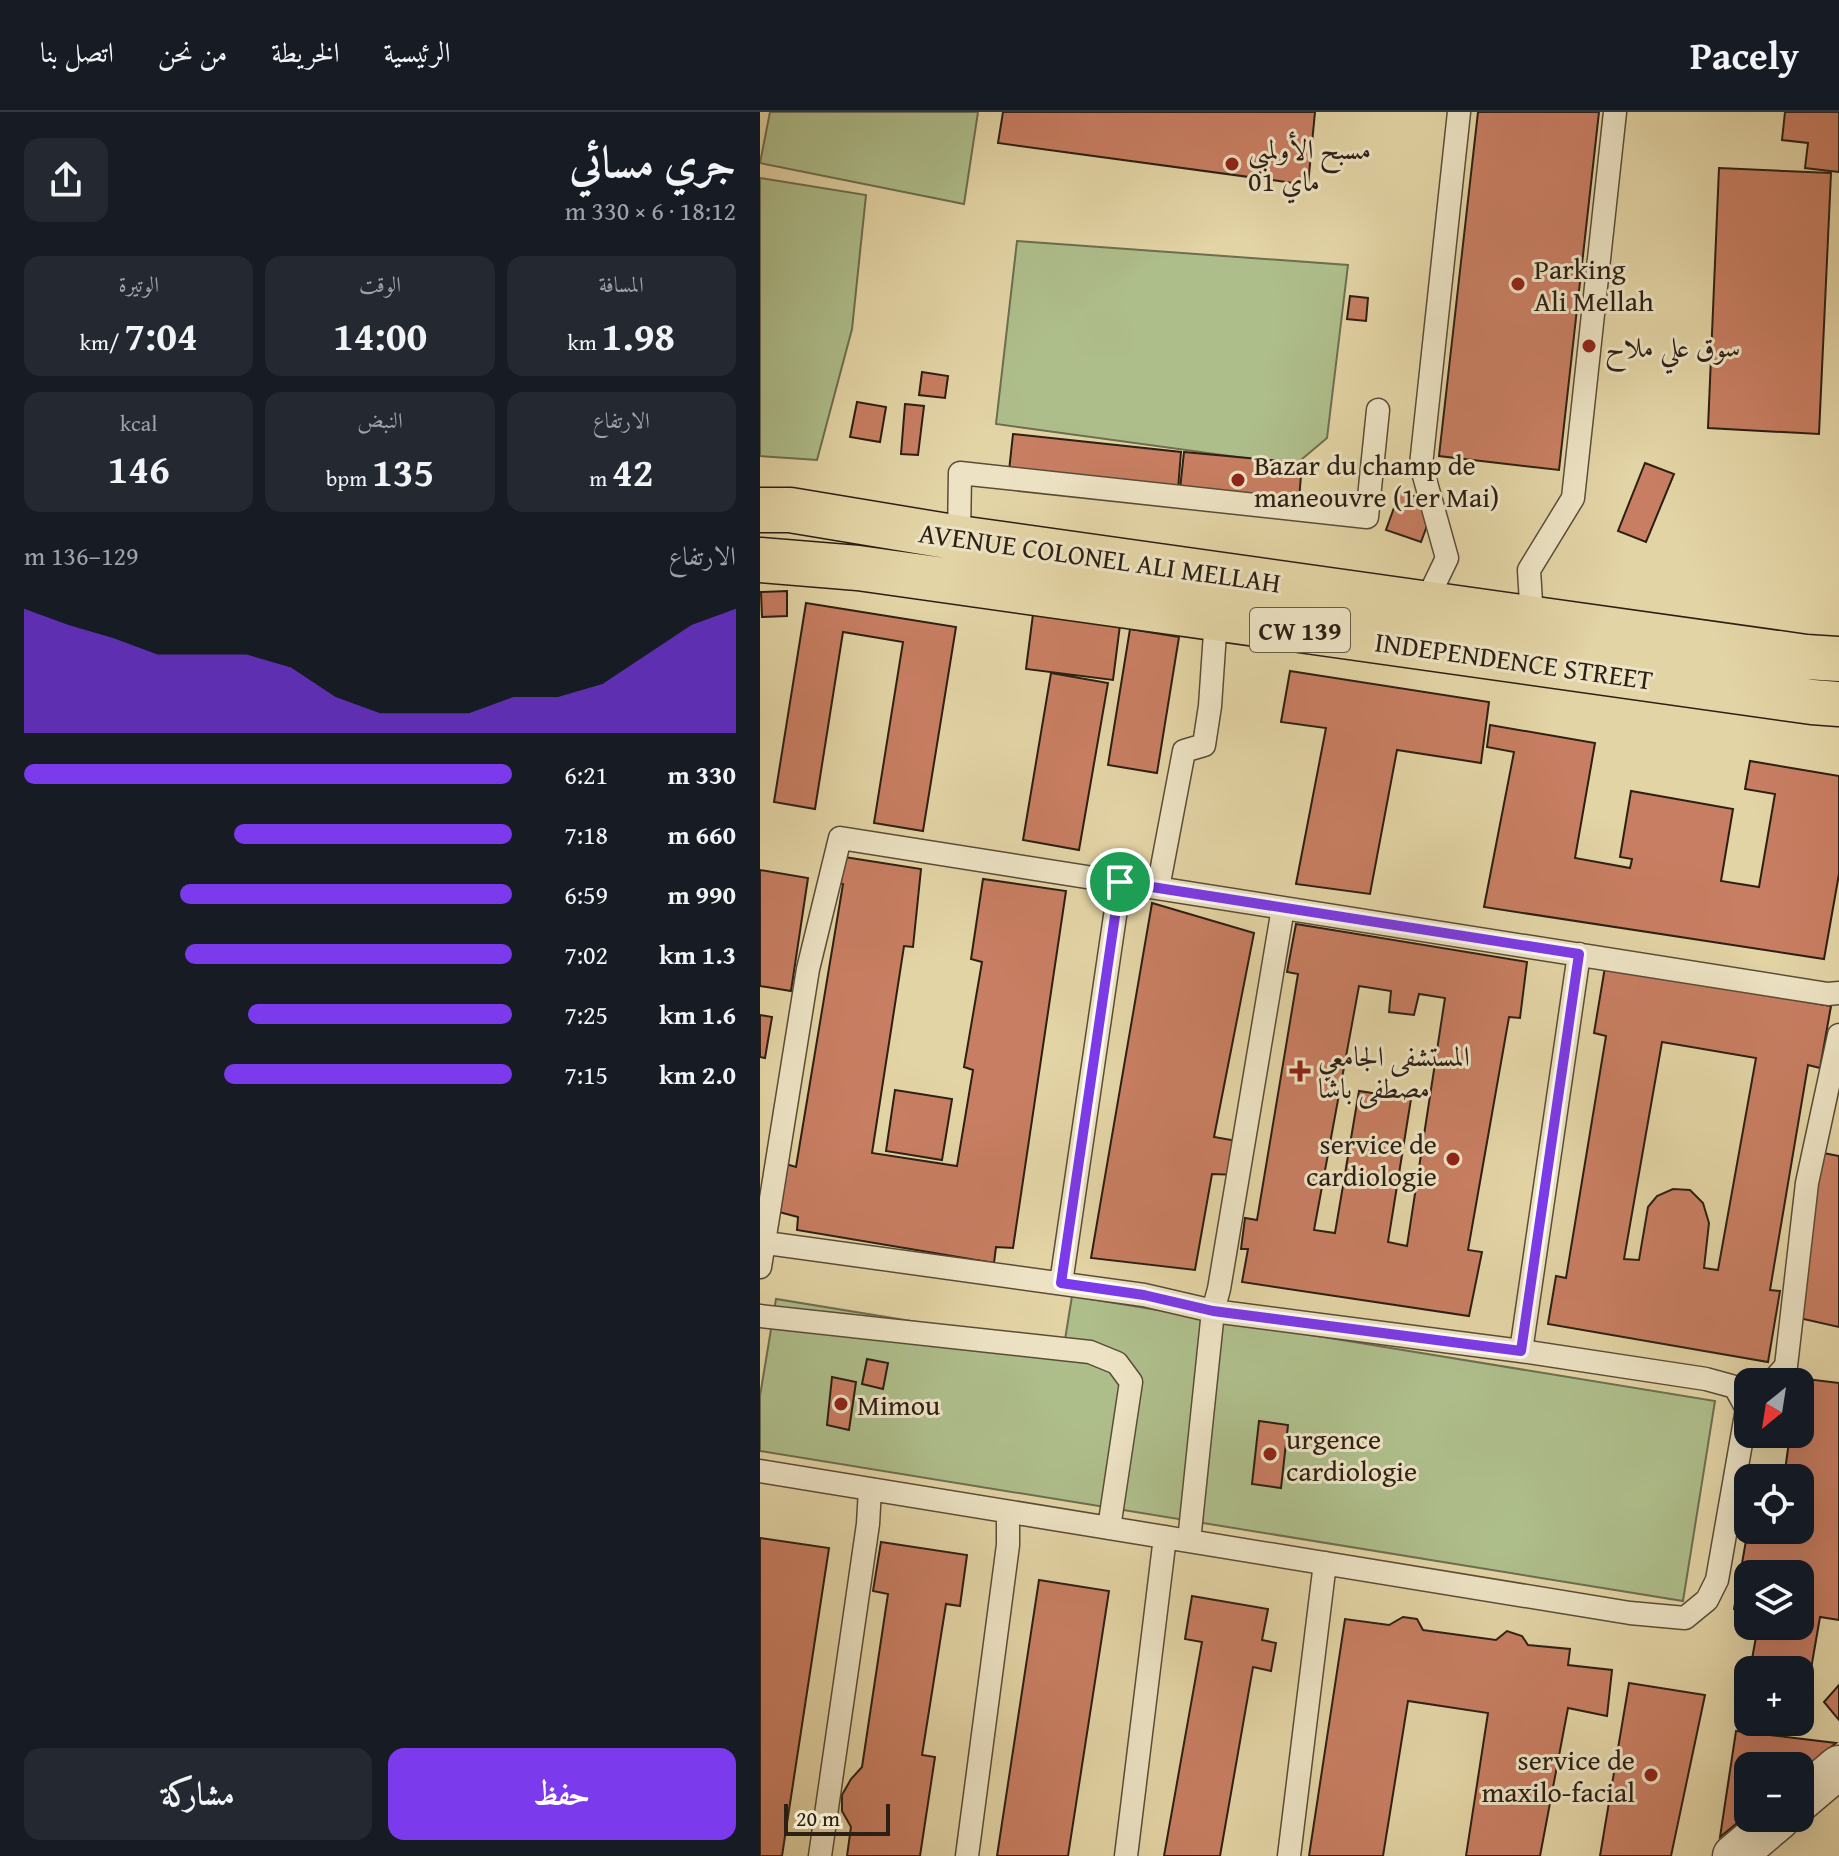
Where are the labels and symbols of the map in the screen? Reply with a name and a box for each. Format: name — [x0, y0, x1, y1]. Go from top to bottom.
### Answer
place label: مسبح الأولمبي 01 ماي — [1248, 128, 1371, 204]
marker: مسبح الأولمبي 01 ماي — [1223, 155, 1241, 173]
place label: Parking Ali Mellah — [1534, 248, 1654, 321]
marker: Parking Ali Mellah — [1509, 275, 1527, 293]
place label: سوق علي ملاح — [1605, 326, 1740, 374]
marker: سوق علي ملاح — [1580, 337, 1598, 355]
place label: Bazar du champ de maneouvre (1er Mai) — [1254, 444, 1499, 517]
marker: Bazar du champ de maneouvre (1er Mai) — [1229, 471, 1247, 489]
street label: AVENUE COLONEL ALI MELLAH — [916, 511, 1284, 603]
road number: CW 139 — [1250, 608, 1350, 652]
street label: INDEPENDENCE STREET — [1372, 620, 1656, 700]
pin — [1086, 848, 1154, 916]
place label: المستشفى الجامعي مصطفى باشا — [1318, 1035, 1470, 1109]
marker: المستشفى الجامعي مصطفى باشا — [1289, 1060, 1311, 1082]
place label: service de cardiologie — [1306, 1123, 1437, 1196]
marker: service de cardiologie — [1444, 1150, 1462, 1168]
north arrow — [1734, 1368, 1814, 1448]
place label: Mimou — [857, 1384, 940, 1425]
marker: Mimou — [832, 1395, 850, 1413]
place label: urgence cardiologie — [1286, 1418, 1417, 1491]
marker: urgence cardiologie — [1261, 1445, 1279, 1463]
place label: service de maxilo-facial — [1481, 1739, 1635, 1812]
marker: service de maxilo-facial — [1642, 1766, 1660, 1784]
scale bar — [784, 1800, 890, 1836]

